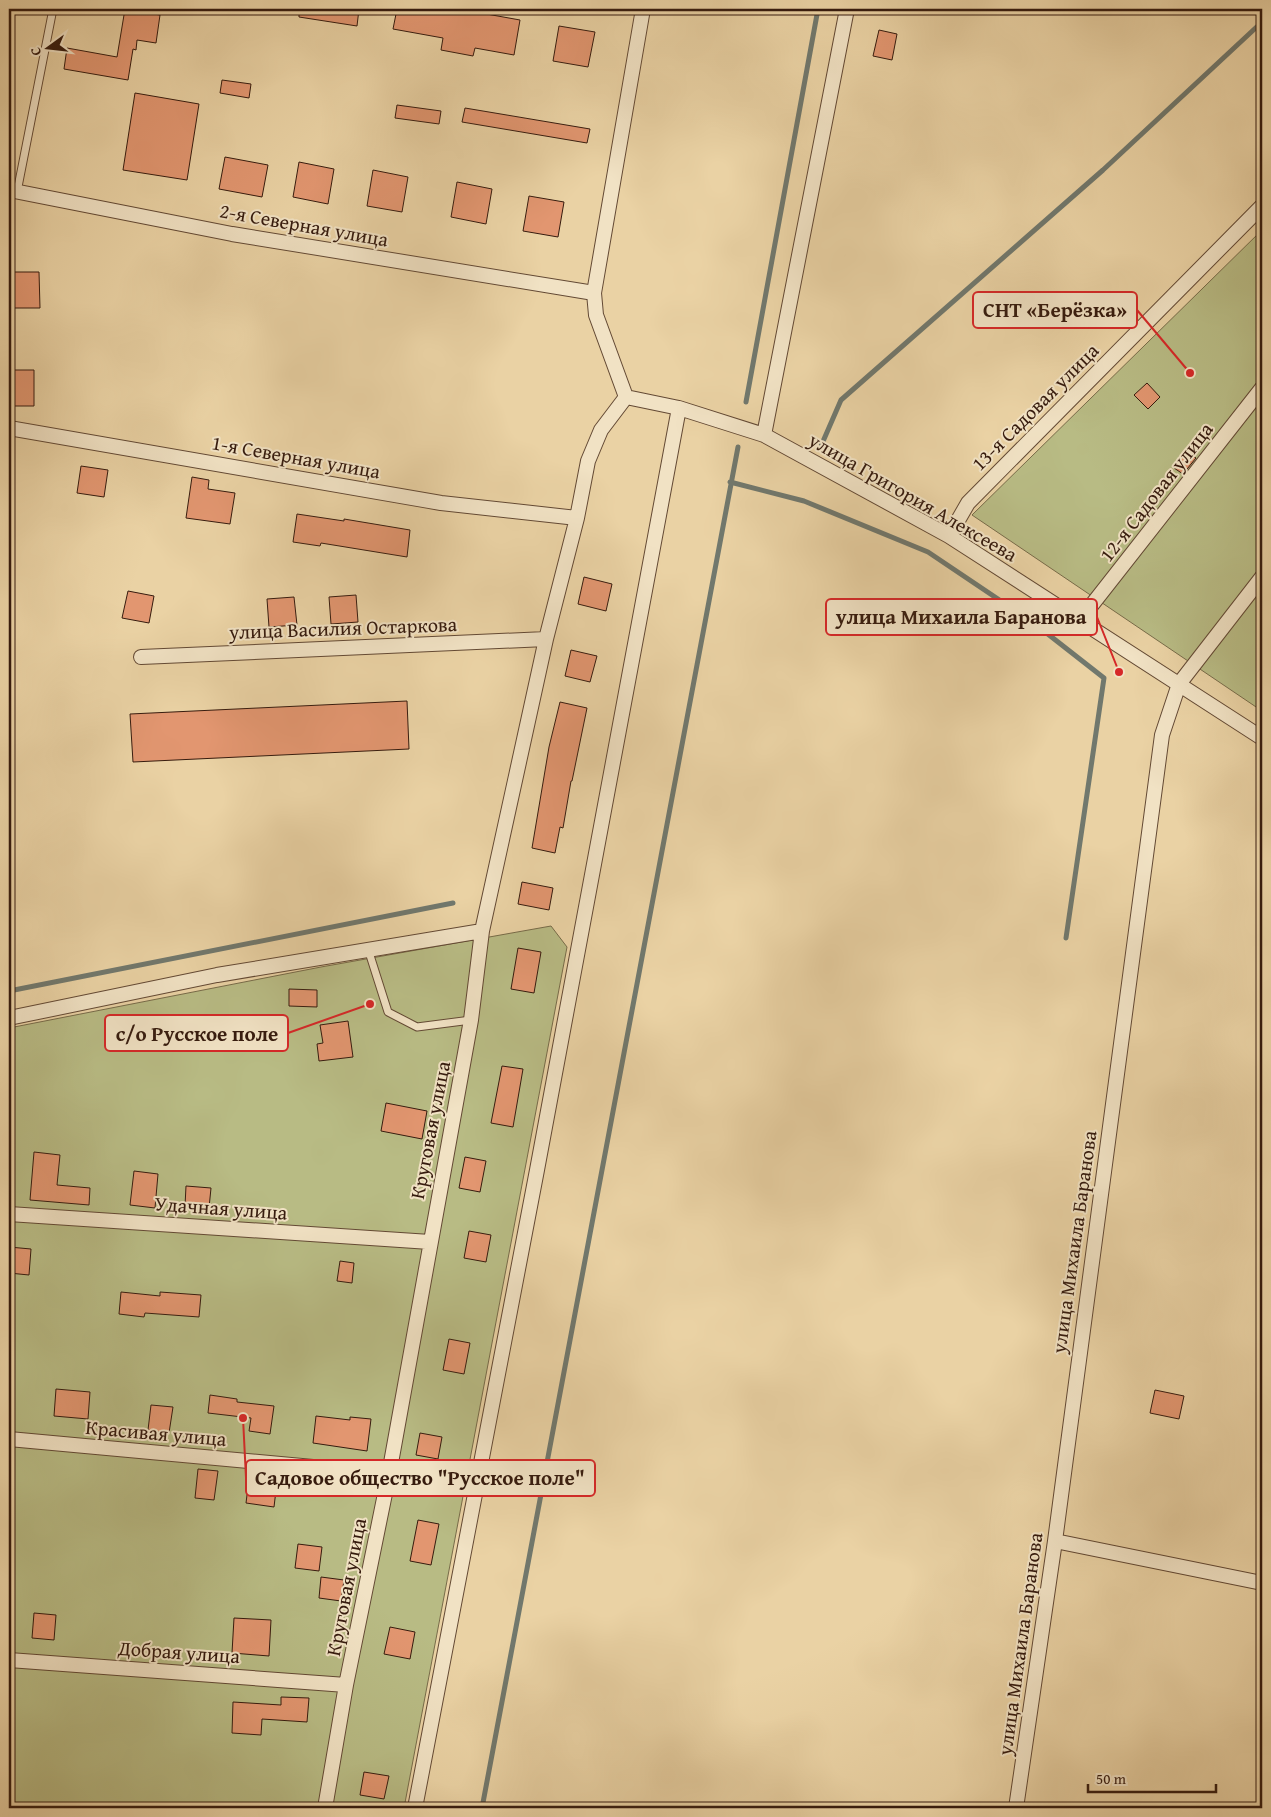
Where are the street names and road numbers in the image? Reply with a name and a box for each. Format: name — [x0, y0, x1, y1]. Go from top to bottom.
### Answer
street label: 2-я Северная улица — [217, 195, 391, 254]
street label: 13-я Садовая улица — [964, 336, 1105, 477]
street label: 12-я Садовая улица — [1092, 415, 1220, 568]
street label: улица Григория Алексеева — [803, 424, 1023, 568]
street label: 1-я Северная улица — [209, 427, 383, 486]
street label: улица Василия Остаркова — [227, 609, 458, 646]
street label: Круговая улица — [402, 1058, 457, 1201]
street label: улица Михаила Баранова — [1043, 1128, 1104, 1356]
street label: Удачная улица — [154, 1188, 289, 1227]
street label: Красивая улица — [84, 1412, 228, 1453]
street label: Круговая улица — [318, 1515, 373, 1658]
street label: улица Михаила Баранова — [989, 1530, 1050, 1758]
street label: Добрая улица — [116, 1633, 241, 1670]

